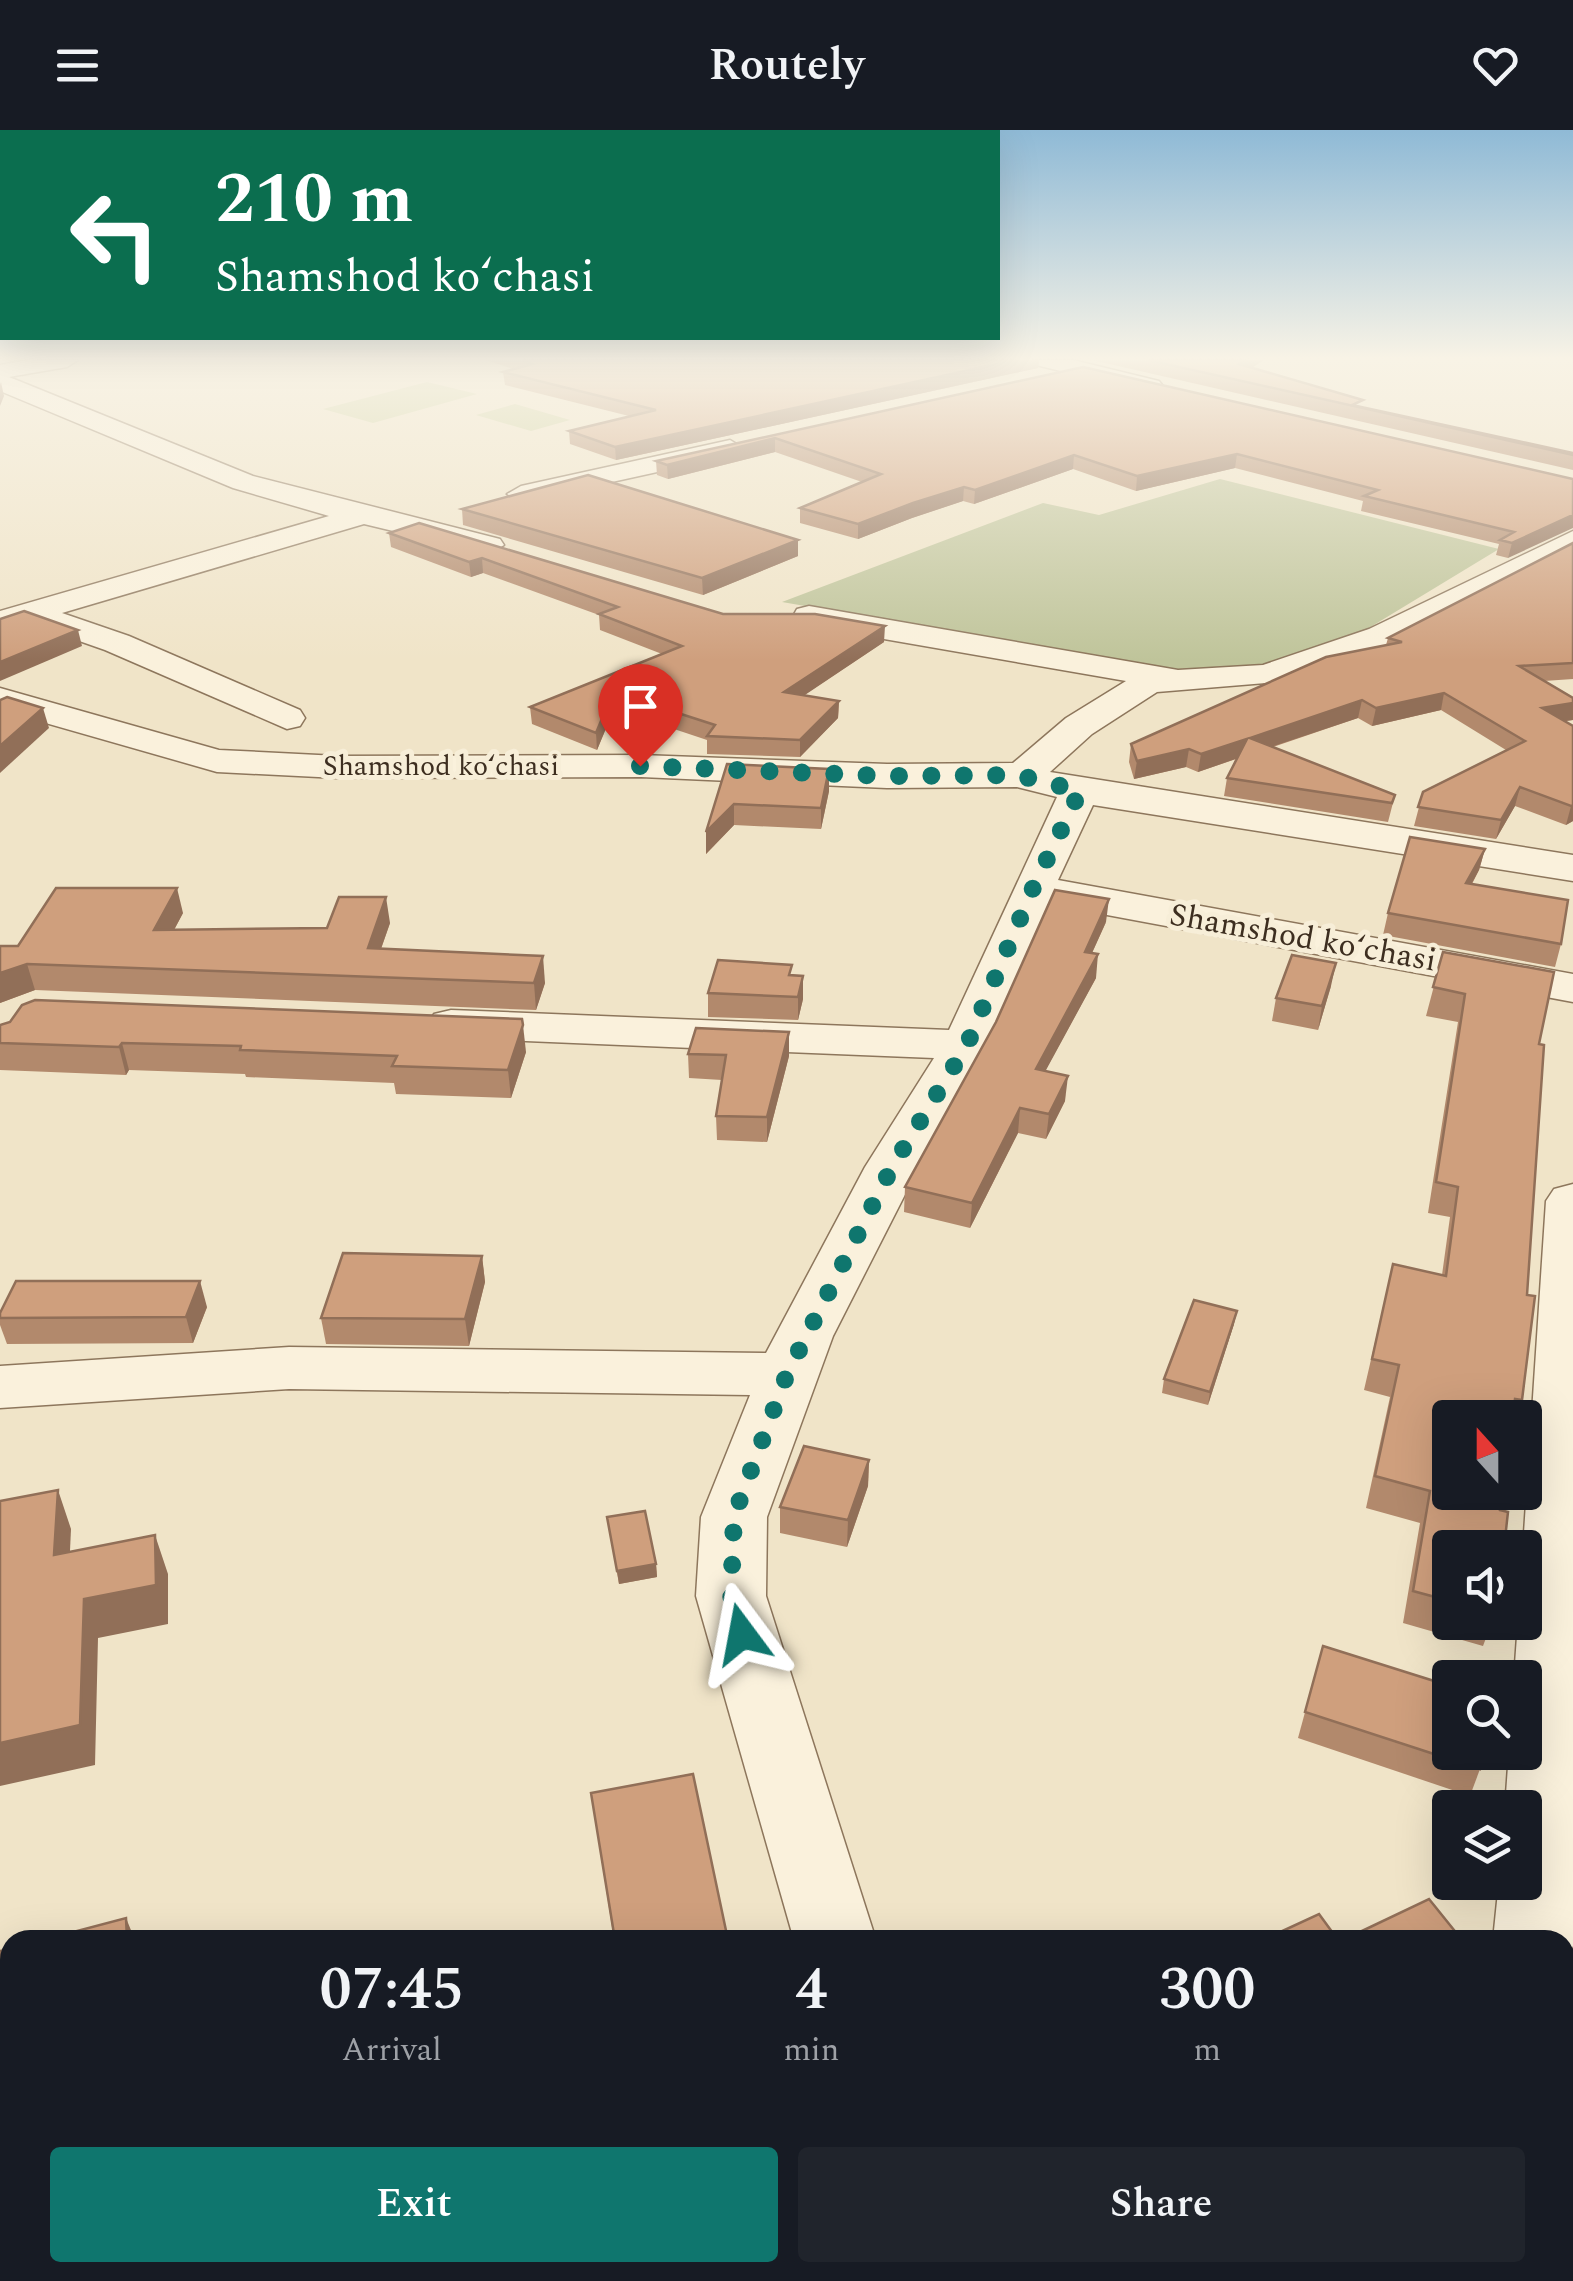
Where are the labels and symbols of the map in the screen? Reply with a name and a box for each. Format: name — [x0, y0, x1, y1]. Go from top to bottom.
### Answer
pin — [598, 664, 683, 767]
street label: Shamshod koʻchasi — [323, 745, 559, 788]
street label: Shamshod koʻchasi — [1166, 890, 1440, 986]
north arrow — [1432, 1400, 1542, 1510]
position arrow — [690, 1582, 794, 1686]

